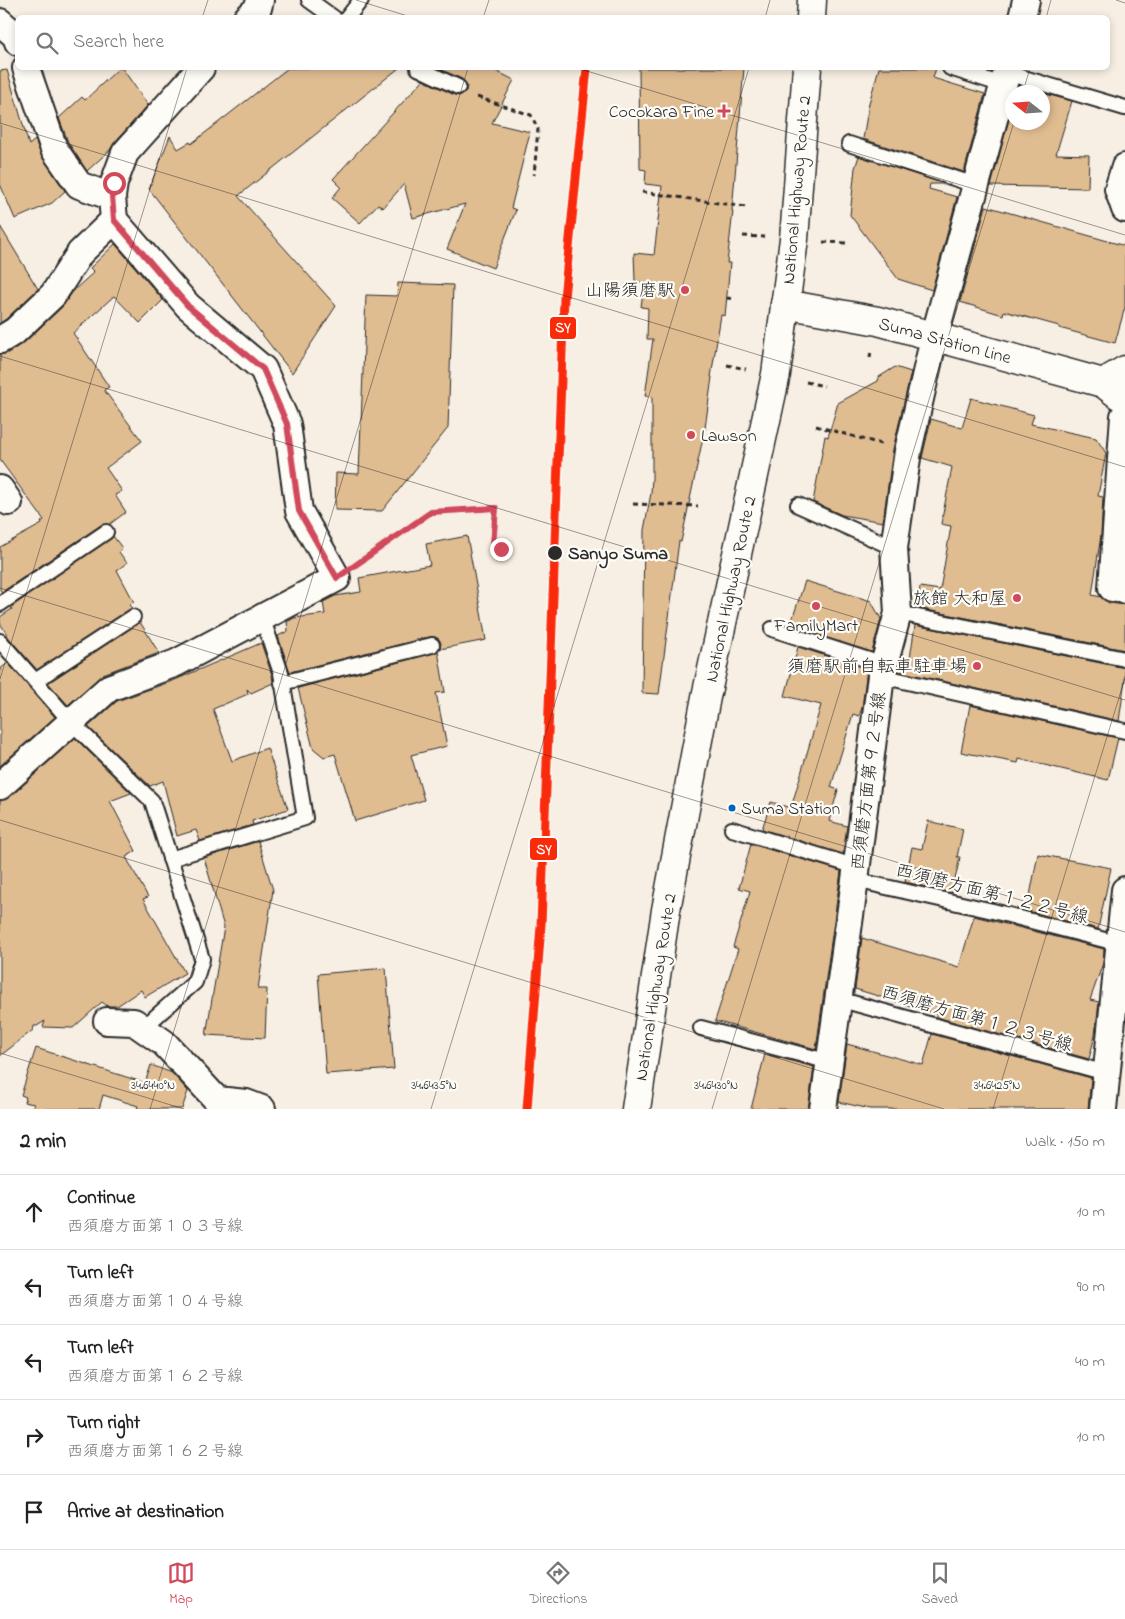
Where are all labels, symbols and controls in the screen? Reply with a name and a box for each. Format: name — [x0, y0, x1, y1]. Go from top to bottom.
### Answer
search box — [15, 15, 1110, 70]
icon: search — [33, 29, 61, 57]
text: Search here — [73, 29, 164, 56]
north arrow — [1005, 85, 1050, 130]
street label: National Highway Route 2 — [777, 95, 820, 286]
place label: Cocokara Fine — [609, 100, 715, 126]
marker: Cocokara Fine — [718, 105, 730, 117]
route start — [103, 172, 126, 195]
place label: 山陽須磨駅 — [585, 279, 675, 305]
marker: 山陽須磨駅 — [679, 284, 691, 296]
street label: Suma Station Line — [875, 312, 1015, 372]
line badge: SY — [549, 316, 577, 340]
text: SY — [555, 318, 571, 339]
place label: Lawson — [701, 424, 757, 450]
marker: Lawson — [685, 429, 697, 441]
street label: National Highway Route 2 — [700, 494, 765, 685]
route end — [490, 538, 513, 561]
place label: Sanyo Suma — [568, 542, 668, 569]
marker: Sanyo Suma — [546, 544, 564, 562]
place label: 旅館 大和屋 — [913, 587, 1007, 613]
marker: 旅館 大和屋 — [1011, 592, 1023, 604]
marker: FamilyMart — [810, 600, 822, 612]
place label: FamilyMart — [773, 614, 858, 640]
place label: 須磨駅前自転車駐車場 — [787, 655, 967, 681]
marker: 須磨駅前自転車駐車場 — [971, 660, 983, 672]
street label: 西須磨方面第９２号線 — [846, 690, 894, 872]
place label: Suma Station — [741, 797, 840, 822]
marker: Suma Station — [727, 803, 737, 813]
line badge: SY — [529, 837, 558, 861]
text: SY — [536, 840, 552, 861]
street label: 西須磨方面第１２２号線 — [892, 858, 1091, 932]
street label: National Highway Route 2 — [629, 892, 686, 1083]
street label: 西須磨方面第１２３号線 — [878, 980, 1075, 1060]
text: 34.6440°N — [131, 1077, 175, 1095]
text: 34.6435°N — [411, 1077, 457, 1095]
text: 34.6430°N — [694, 1077, 738, 1095]
text: 34.6425°N — [974, 1077, 1020, 1095]
text: 2 min — [20, 1127, 66, 1157]
text: Walk · 150 m — [1025, 1130, 1105, 1154]
text: Continue — [67, 1185, 135, 1212]
icon: ahead — [20, 1198, 48, 1226]
text: 10 m — [1077, 1200, 1105, 1224]
text: 西須磨方面第１０３号線 — [67, 1215, 243, 1239]
text: Turn left — [67, 1260, 134, 1287]
icon: left — [20, 1273, 48, 1301]
text: 90 m — [1077, 1275, 1105, 1299]
text: 西須磨方面第１０４号線 — [67, 1290, 243, 1314]
text: Turn left — [67, 1335, 134, 1362]
icon: left — [20, 1348, 48, 1376]
text: 40 m — [1075, 1350, 1105, 1374]
text: 西須磨方面第１６２号線 — [67, 1365, 243, 1389]
text: Turn right — [67, 1410, 140, 1437]
icon: right — [20, 1423, 48, 1451]
text: 10 m — [1077, 1425, 1105, 1449]
text: 西須磨方面第１６２号線 — [67, 1440, 243, 1464]
icon: arrive — [20, 1498, 48, 1526]
text: Arrive at destination — [67, 1499, 224, 1526]
tab: Map — [167, 1559, 195, 1610]
tab: Directions — [529, 1559, 587, 1610]
tab: Saved — [921, 1559, 958, 1610]

